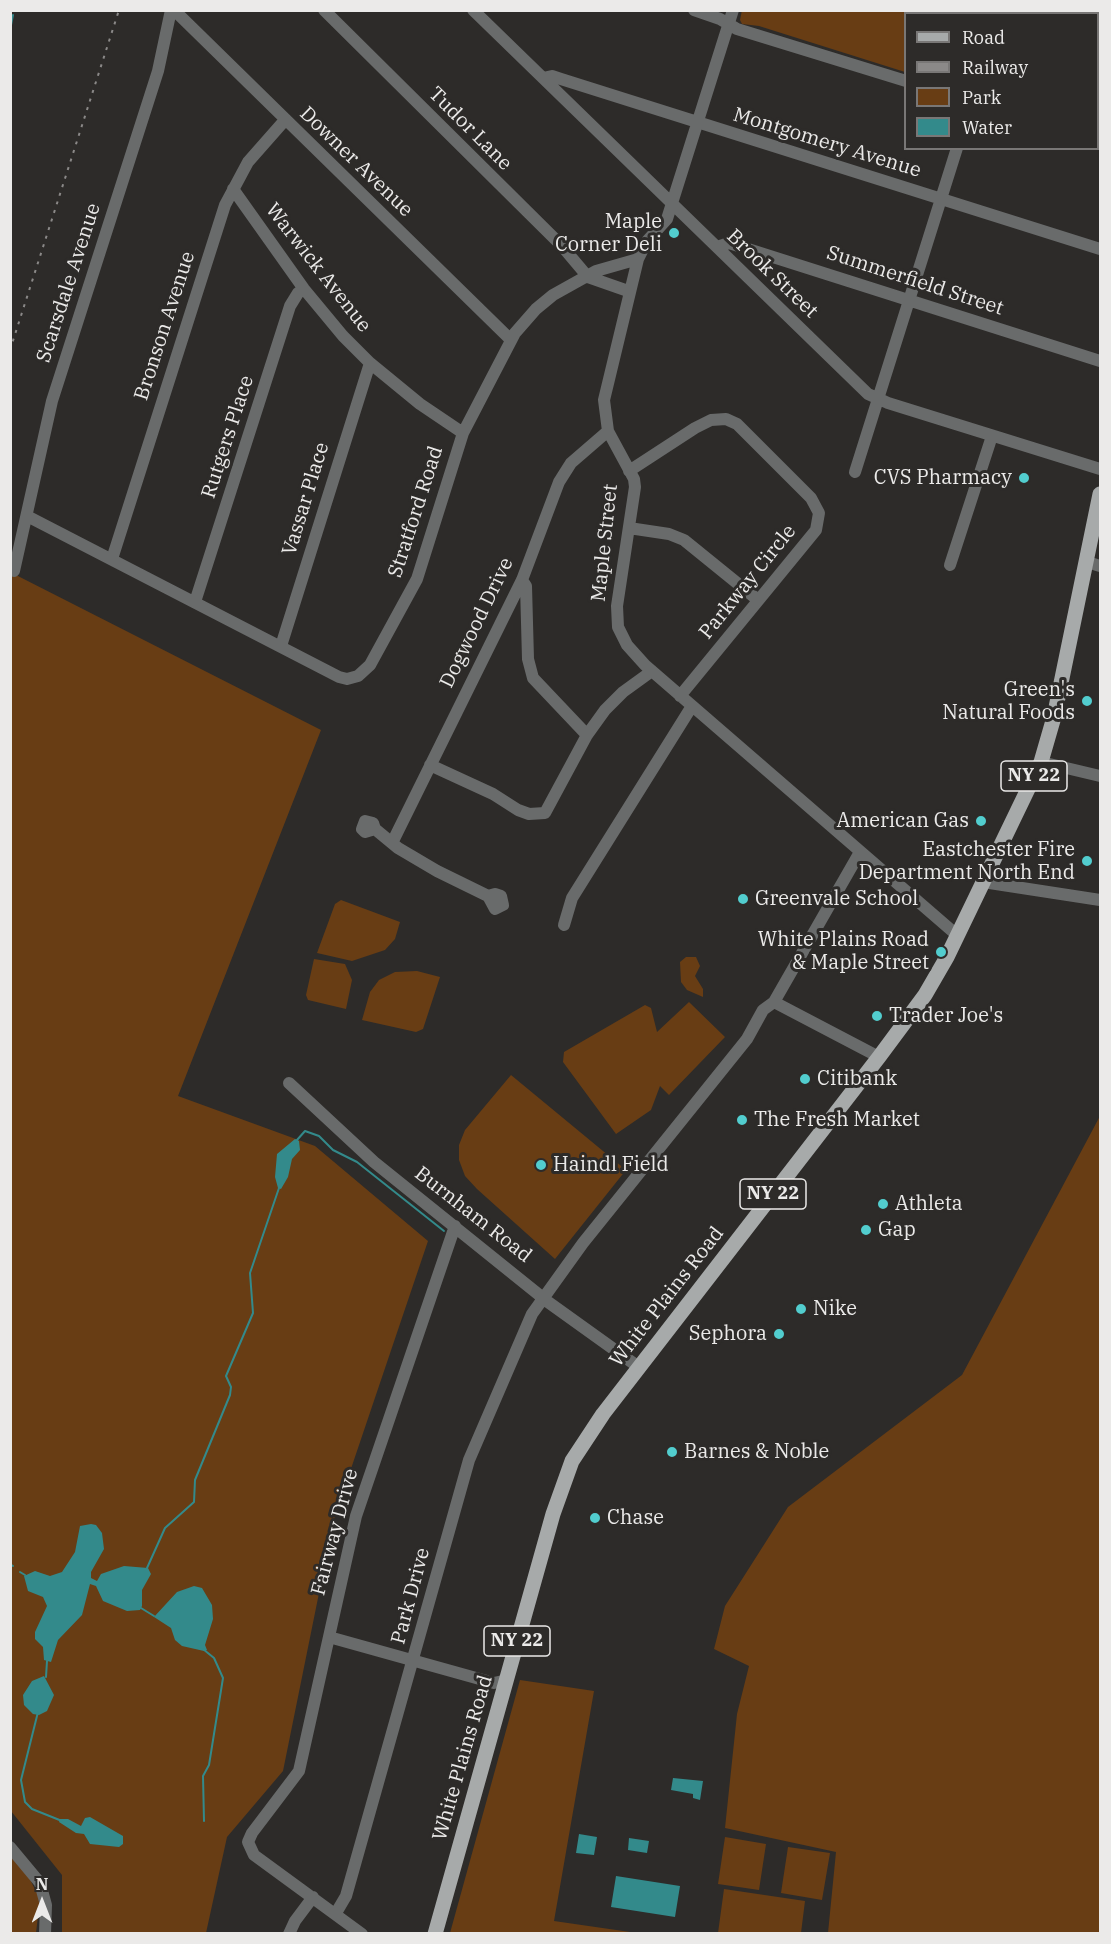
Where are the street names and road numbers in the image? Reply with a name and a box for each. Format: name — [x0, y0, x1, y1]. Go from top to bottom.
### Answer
street label: Tudor Lane — [423, 82, 517, 176]
street label: Downer Avenue — [294, 102, 418, 222]
street label: Montgomery Avenue — [730, 103, 924, 183]
street label: Warwick Avenue — [260, 199, 376, 337]
street label: Scarsdale Avenue — [32, 200, 106, 366]
street label: Brook Street — [721, 225, 823, 323]
street label: Summerfield Street — [824, 241, 1006, 321]
street label: Bronson Avenue — [130, 249, 200, 403]
street label: Rutgers Place — [197, 373, 259, 501]
street label: Vassar Place — [277, 440, 335, 558]
street label: Stratford Road — [383, 443, 449, 581]
street label: Maple Street — [587, 483, 623, 603]
street label: Parkway Circle — [695, 520, 801, 644]
street label: Dogwood Drive — [435, 554, 519, 692]
road number: NY 22 — [1001, 761, 1067, 791]
street label: Burnham Road — [410, 1162, 536, 1268]
road number: NY 22 — [740, 1179, 806, 1209]
street label: White Plains Road — [605, 1222, 729, 1372]
street label: Fairway Drive — [307, 1466, 363, 1598]
street label: Park Drive — [387, 1545, 435, 1647]
road number: NY 22 — [484, 1626, 550, 1656]
street label: White Plains Road — [428, 1672, 498, 1844]

